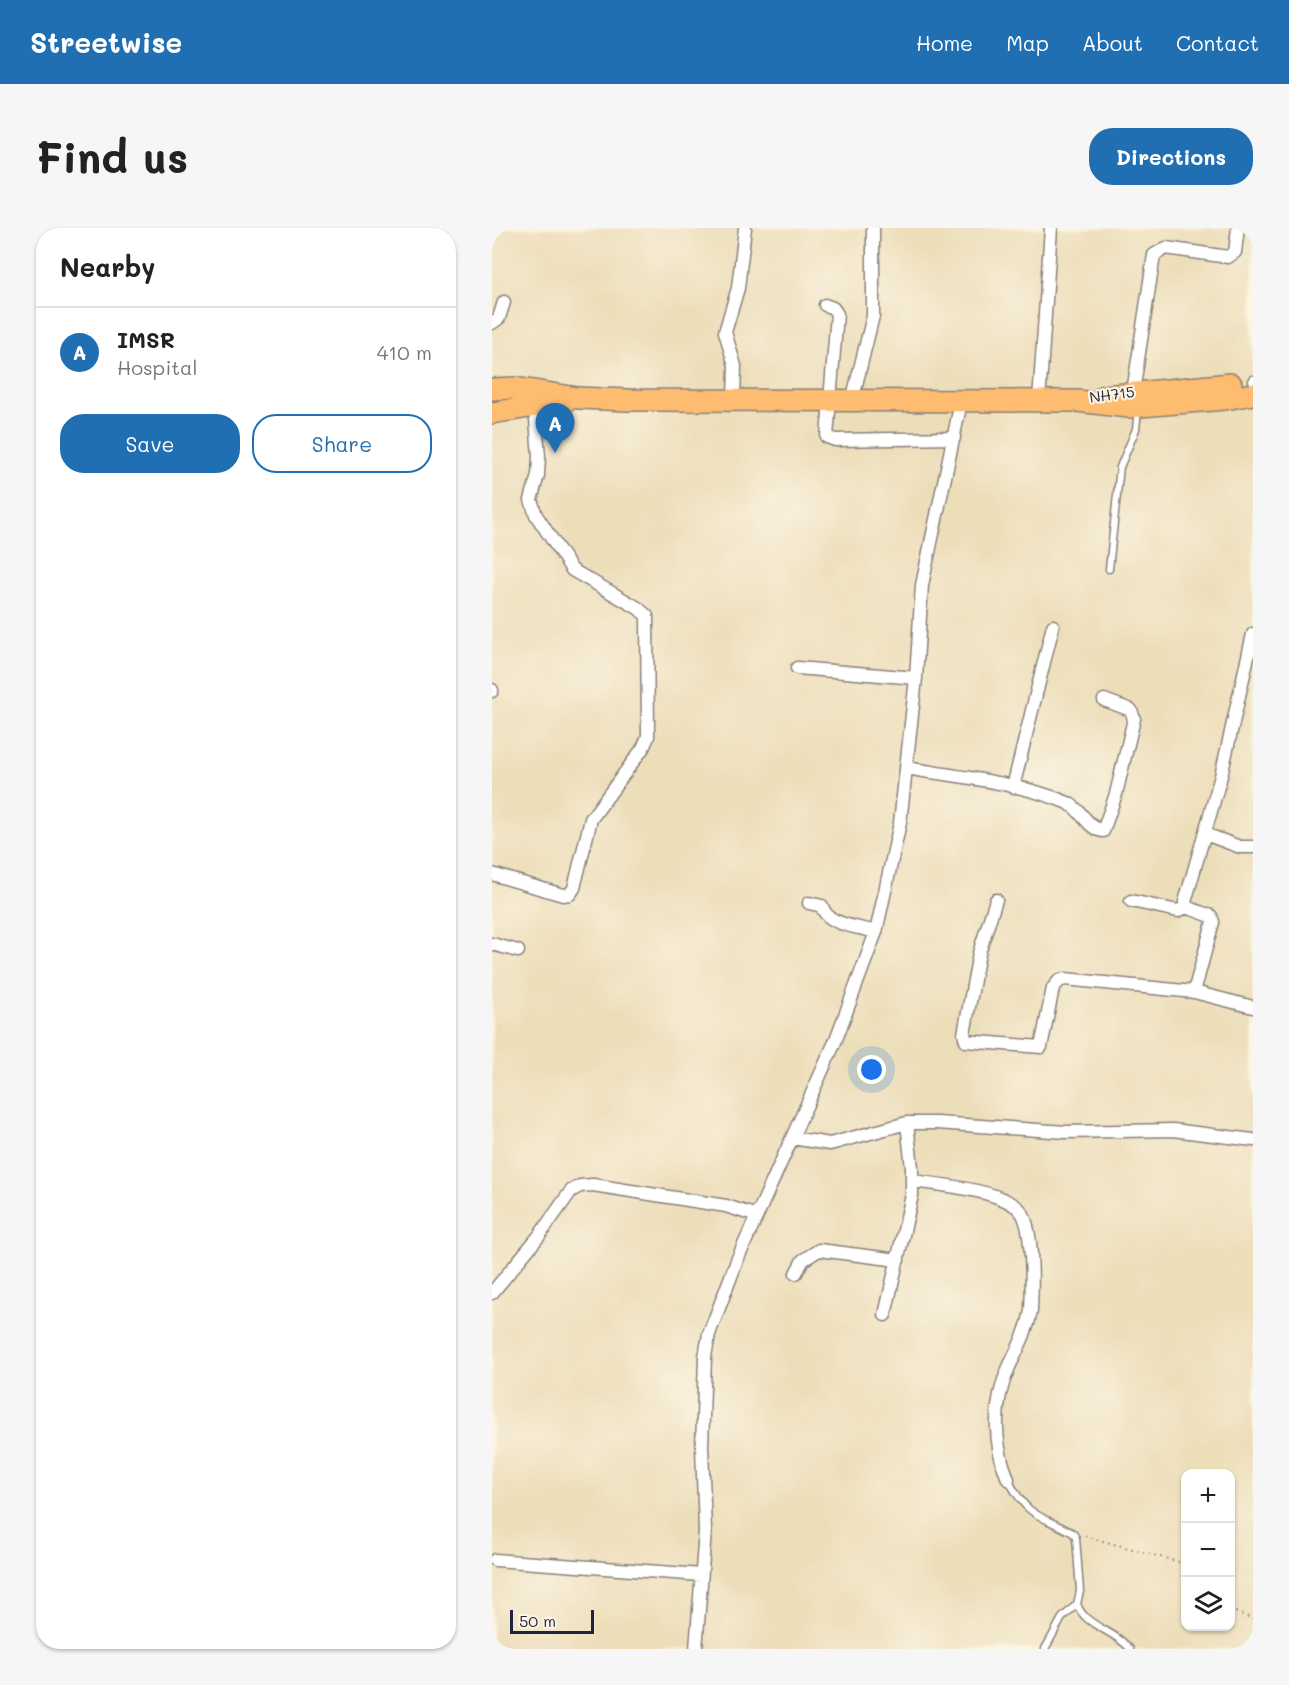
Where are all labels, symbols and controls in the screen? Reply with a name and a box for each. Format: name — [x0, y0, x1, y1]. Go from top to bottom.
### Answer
text: Streetwise — [30, 24, 182, 60]
text: Home — [916, 29, 973, 56]
text: Map — [1006, 29, 1049, 56]
text: About — [1082, 29, 1143, 56]
text: Contact — [1176, 29, 1259, 56]
button: Directions — [1089, 128, 1253, 185]
text: Find us — [36, 129, 188, 184]
text: Nearby — [60, 250, 155, 284]
text: IMSR — [117, 325, 175, 354]
text: A — [73, 339, 86, 365]
text: 410 m — [377, 339, 432, 365]
text: Hospital — [117, 354, 198, 380]
street label: NH715 — [1088, 381, 1136, 407]
pin: A — [536, 404, 574, 453]
button: Save — [60, 414, 240, 473]
button: Share — [252, 414, 432, 473]
your location — [857, 1055, 886, 1084]
map controls — [1181, 1469, 1235, 1631]
button: + — [1181, 1469, 1235, 1523]
button: − — [1181, 1523, 1235, 1577]
button: layers — [1181, 1577, 1235, 1631]
scale bar — [510, 1607, 594, 1634]
text: 50 m — [519, 1610, 556, 1631]

